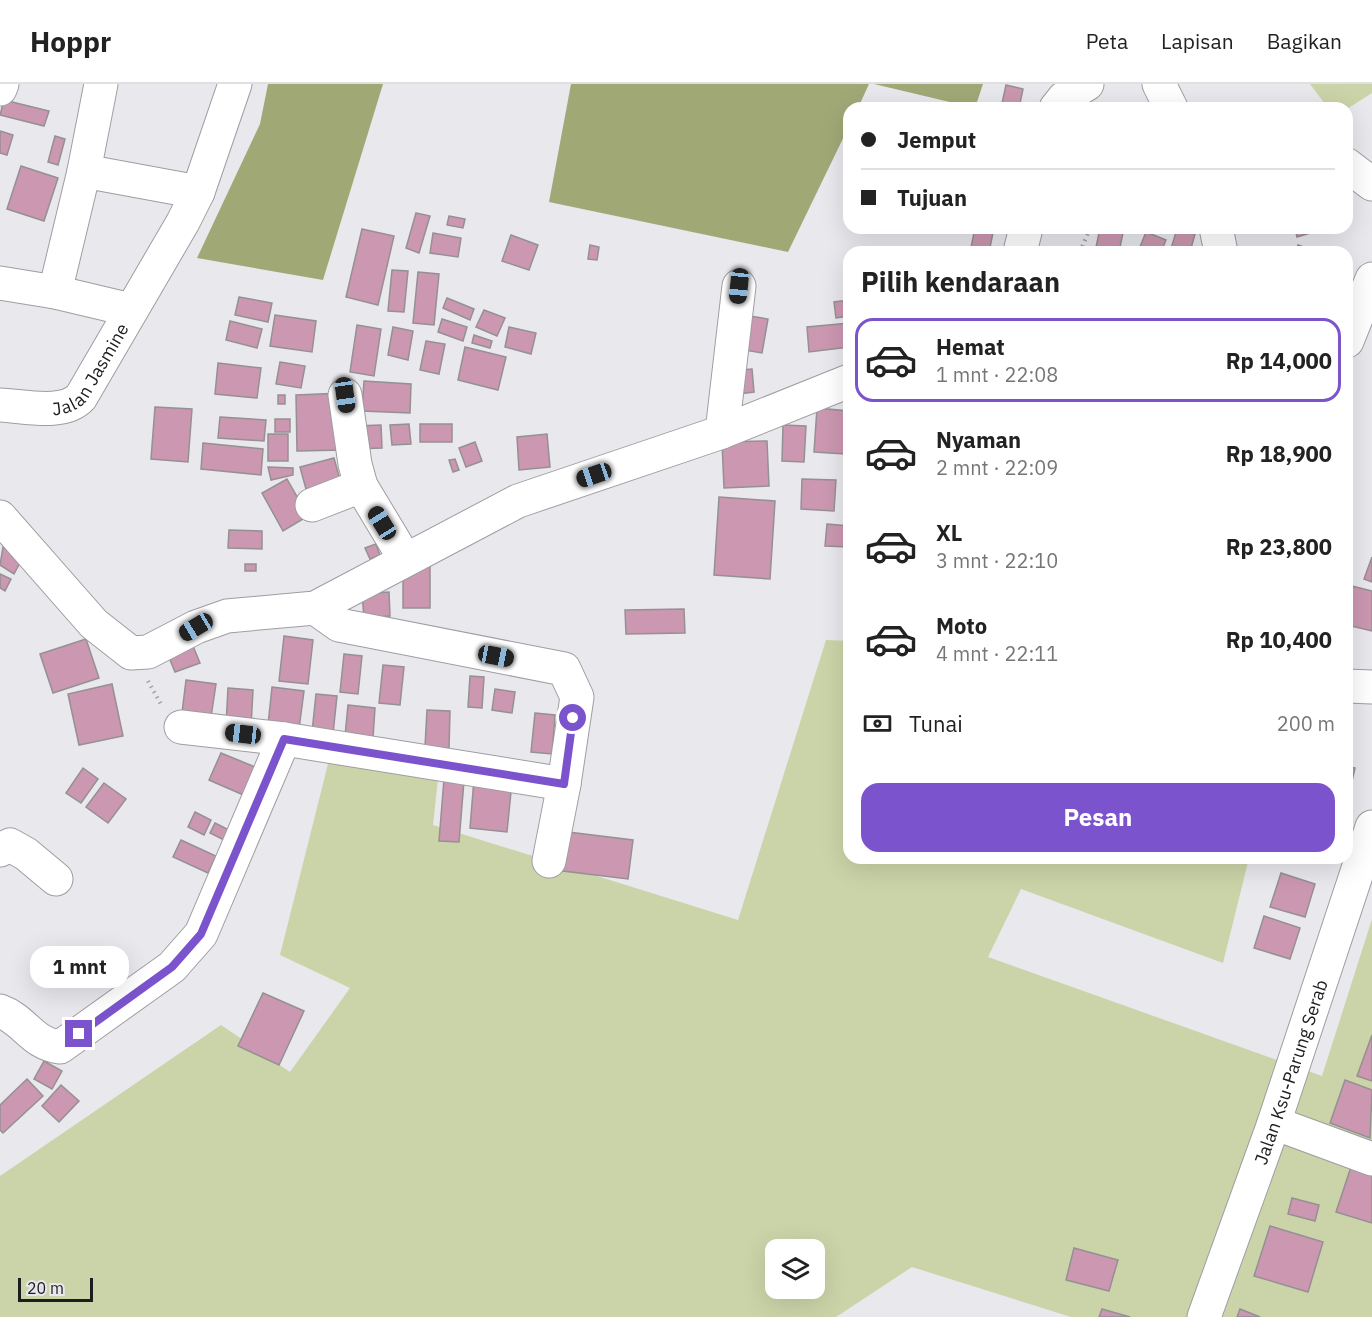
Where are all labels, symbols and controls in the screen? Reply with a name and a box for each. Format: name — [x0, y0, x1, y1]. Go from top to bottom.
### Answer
text: Hoppr — [30, 23, 111, 60]
text: Peta — [1086, 27, 1128, 55]
text: Lapisan — [1161, 27, 1234, 55]
text: Bagikan — [1267, 27, 1342, 55]
text: Jemput — [897, 125, 976, 154]
text: Tujuan — [897, 183, 967, 212]
text: Pilih kendaraan — [861, 264, 1060, 299]
car — [728, 267, 750, 305]
street label: Jalan Jasmine — [51, 319, 133, 420]
text: Hemat — [936, 332, 1005, 361]
icon: car — [864, 333, 918, 387]
text: Rp 14,000 — [1226, 346, 1332, 375]
text: 1 mnt · 22:08 — [936, 361, 1058, 388]
car — [334, 376, 356, 414]
text: Nyaman — [936, 425, 1021, 454]
icon: car — [864, 426, 918, 480]
text: Rp 18,900 — [1226, 439, 1332, 468]
text: 2 mnt · 22:09 — [936, 454, 1058, 481]
car — [574, 461, 614, 489]
car — [365, 503, 399, 543]
text: XL — [936, 518, 962, 547]
icon: car — [864, 519, 918, 573]
text: Rp 23,800 — [1226, 532, 1332, 561]
text: 3 mnt · 22:10 — [936, 547, 1058, 574]
car — [176, 610, 216, 644]
text: Moto — [936, 611, 987, 640]
icon: car — [864, 612, 918, 666]
text: Rp 10,400 — [1226, 625, 1332, 654]
text: 4 mnt · 22:11 — [936, 640, 1058, 667]
car — [477, 644, 515, 668]
route start — [559, 704, 586, 731]
icon: cash — [861, 707, 894, 740]
text: Tunai — [909, 709, 963, 738]
text: 200 m — [1277, 710, 1335, 737]
car — [224, 723, 262, 745]
button: Pesan — [861, 783, 1335, 852]
callout: 1 mnt — [29, 947, 128, 989]
text: 1 mnt — [52, 953, 107, 980]
street label: Jalan Ksu-Parung Serab — [1249, 976, 1332, 1167]
route end — [65, 1020, 92, 1047]
map controls — [765, 1239, 825, 1299]
button: layers — [765, 1239, 825, 1299]
scale bar — [18, 1275, 93, 1302]
text: 20 m — [27, 1278, 64, 1298]

